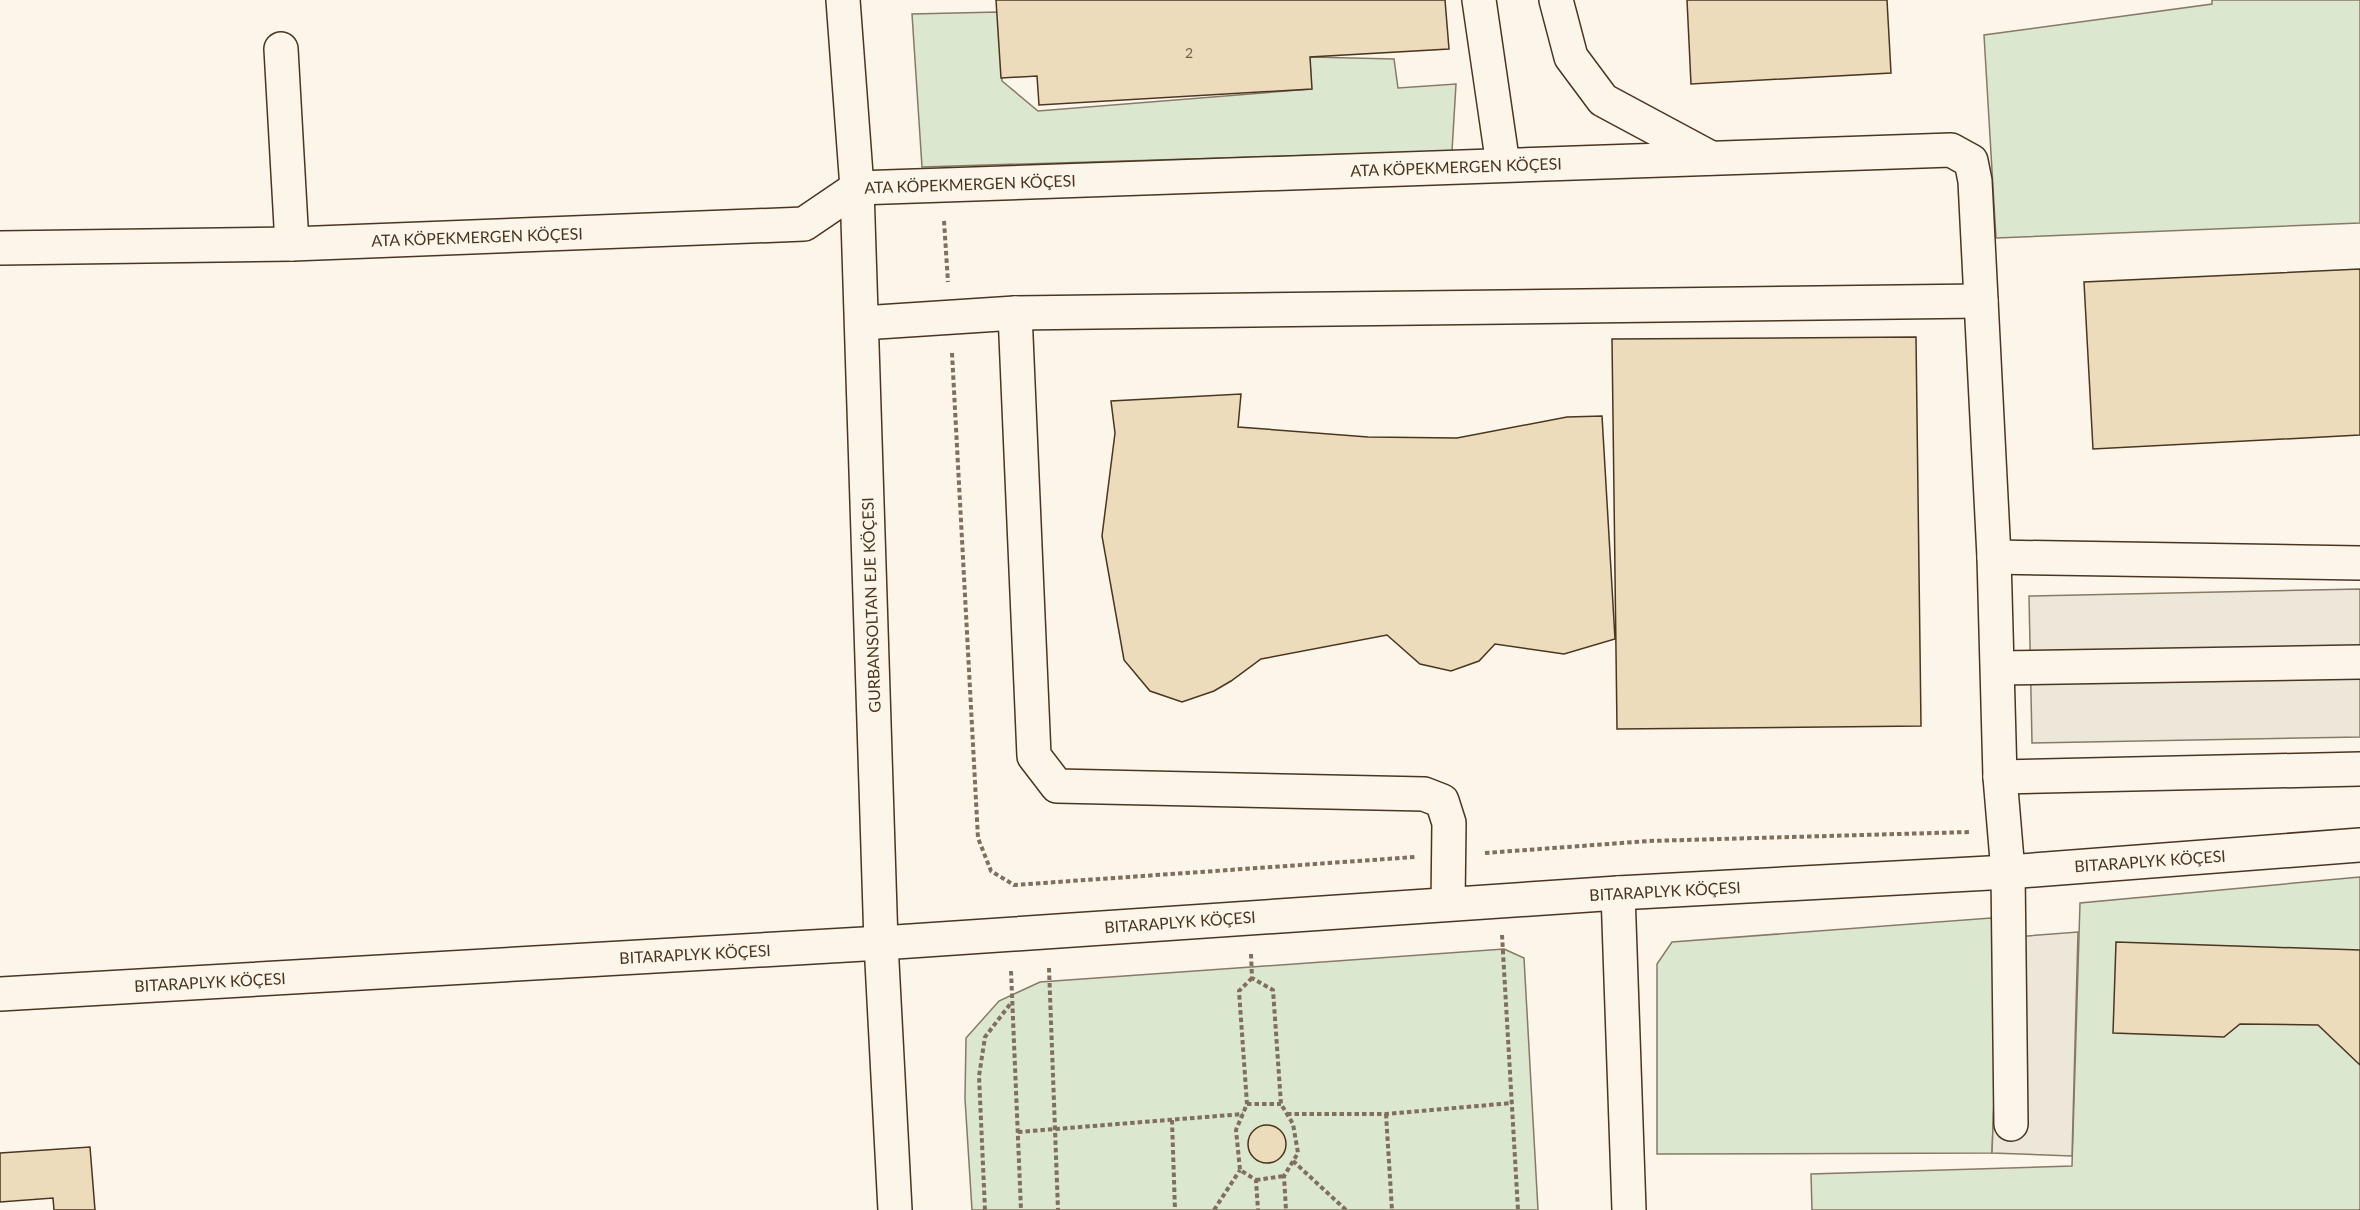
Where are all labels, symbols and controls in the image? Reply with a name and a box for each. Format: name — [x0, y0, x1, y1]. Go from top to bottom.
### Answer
house number: 2 — [1185, 44, 1193, 61]
street label: ATA KÖPEKMERGEN KÖÇESI — [1350, 153, 1562, 180]
street label: ATA KÖPEKMERGEN KÖÇESI — [864, 170, 1076, 197]
street label: ATA KÖPEKMERGEN KÖÇESI — [371, 223, 583, 250]
street label: GURBANSOLTAN EJE KÖÇESI — [857, 497, 884, 713]
street label: BITARAPLYK KÖÇESI — [2074, 846, 2226, 875]
street label: BITARAPLYK KÖÇESI — [1589, 877, 1741, 904]
street label: BITARAPLYK KÖÇESI — [1104, 907, 1256, 936]
street label: BITARAPLYK KÖÇESI — [619, 940, 771, 967]
street label: BITARAPLYK KÖÇESI — [134, 968, 286, 995]

